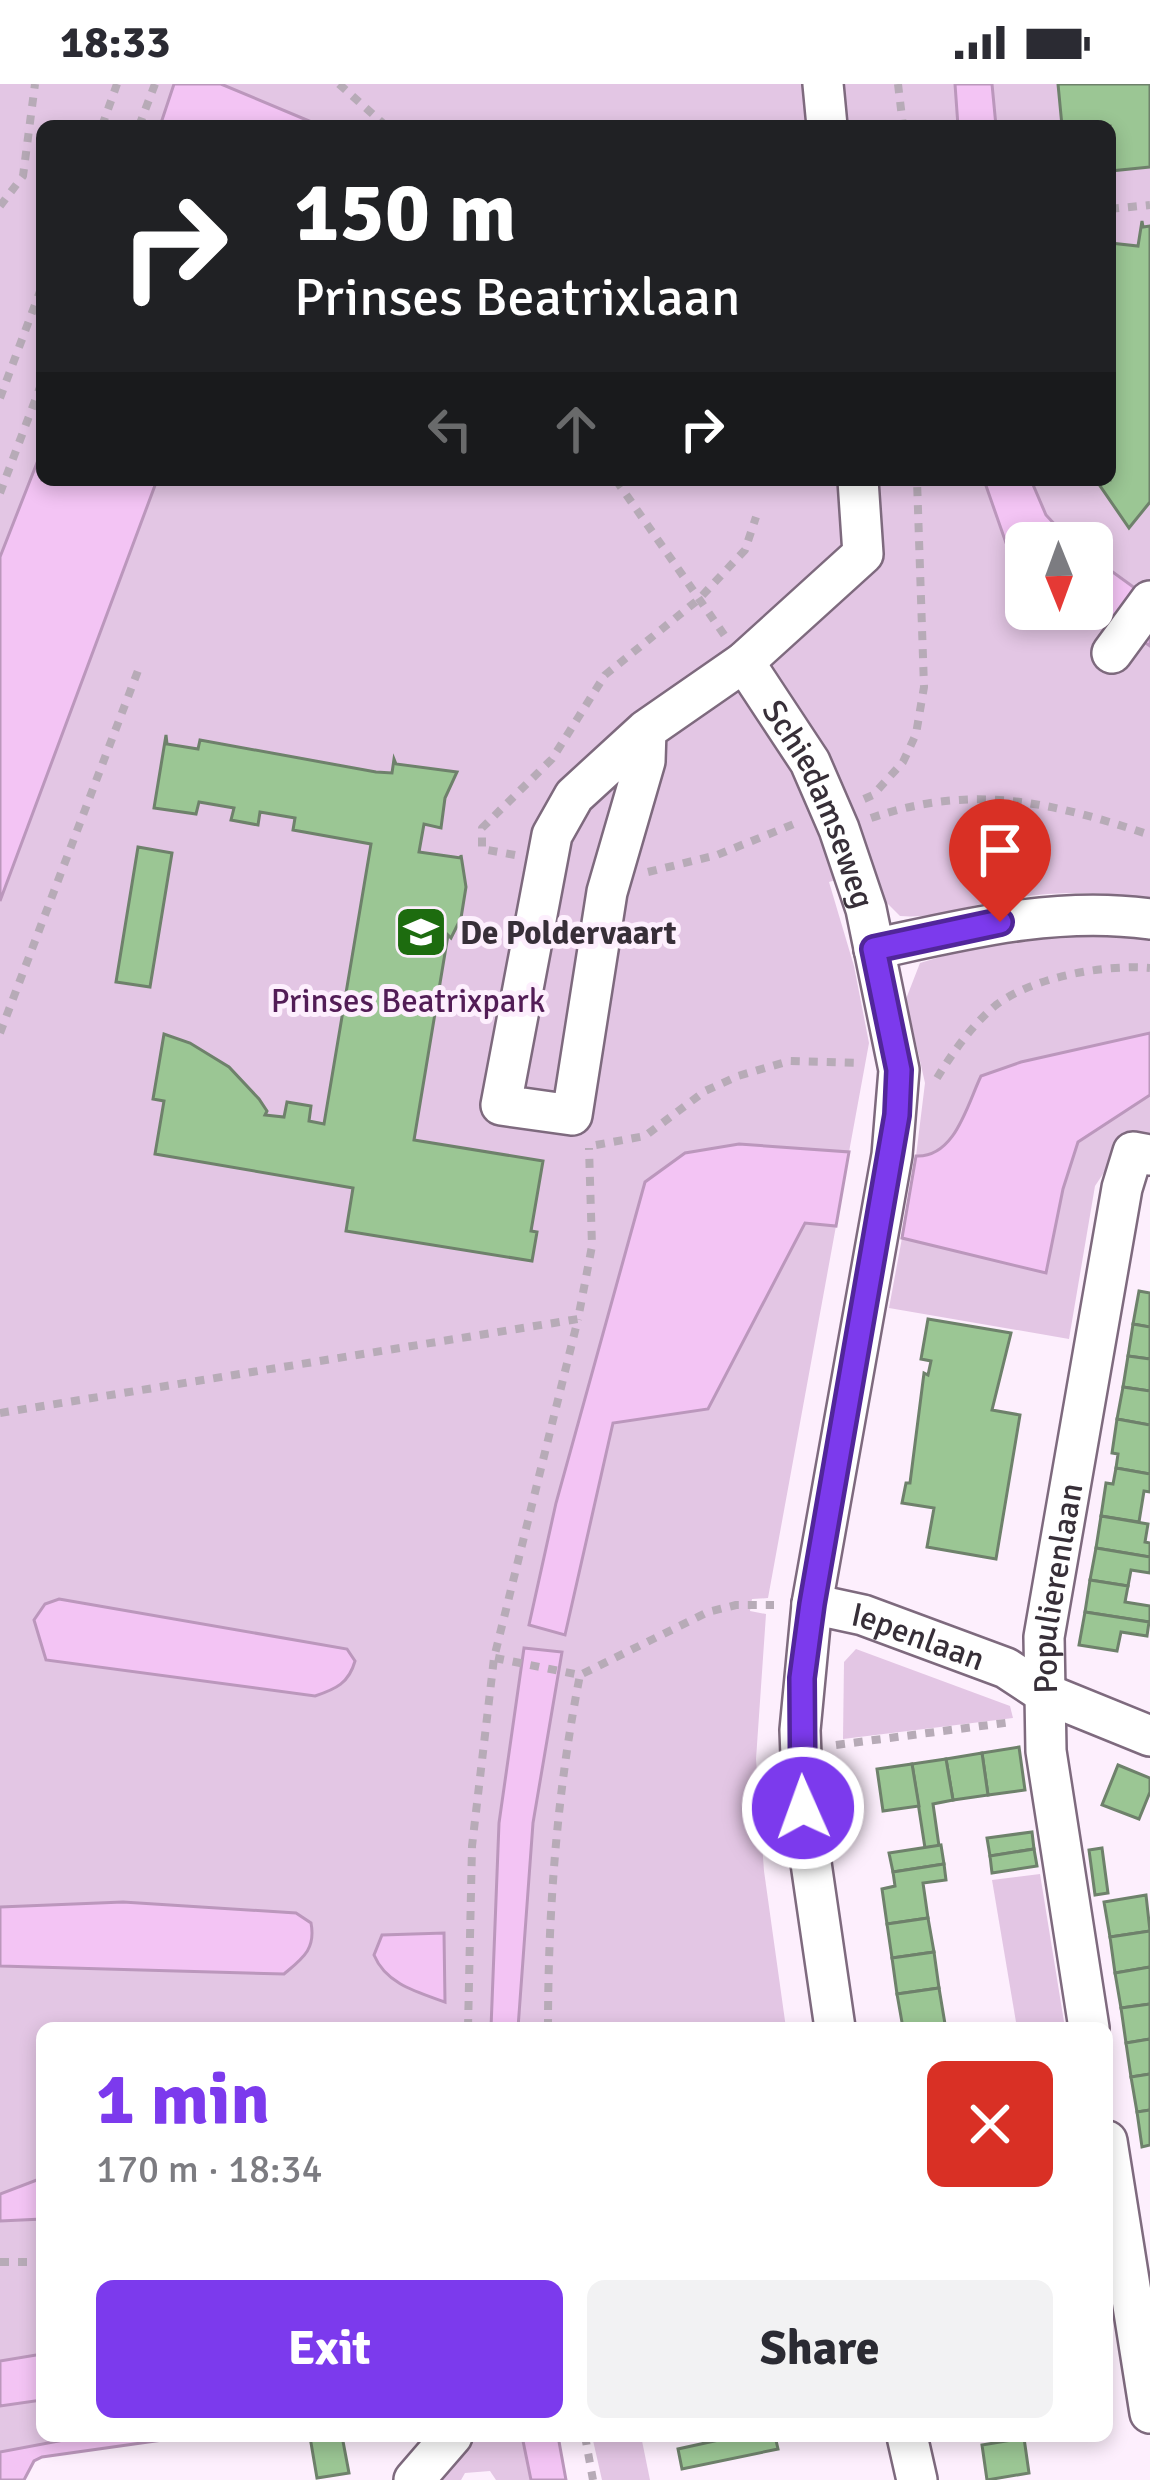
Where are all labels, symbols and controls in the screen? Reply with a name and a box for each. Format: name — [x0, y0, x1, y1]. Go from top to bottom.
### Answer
text: 18:33 — [60, 15, 170, 70]
text: 150 m — [294, 161, 516, 265]
icon: right — [96, 168, 252, 324]
text: Prinses Beatrixlaan — [294, 264, 740, 331]
icon: left — [417, 396, 483, 462]
icon: ahead — [543, 396, 609, 462]
icon: right — [669, 396, 735, 462]
north arrow — [1005, 522, 1113, 630]
map controls — [1005, 522, 1113, 630]
street label: Schiedamseweg — [753, 692, 883, 914]
pin — [949, 799, 1051, 922]
icon: arrive — [967, 817, 1033, 883]
school or university icon: De Poldervaart — [393, 904, 449, 960]
place label: De Poldervaart — [460, 913, 676, 954]
park label: Prinses Beatrixpark — [271, 981, 545, 1022]
street label: Populierenlaan — [1025, 1480, 1092, 1694]
street label: Iepenlaan — [848, 1594, 990, 1680]
position arrow — [740, 1745, 866, 1871]
text: 1 min — [96, 2055, 270, 2144]
button: close — [927, 2061, 1053, 2187]
text: 170 m · 18:34 — [96, 2145, 323, 2193]
button: Exit — [96, 2280, 563, 2418]
button: Share — [587, 2280, 1053, 2418]

